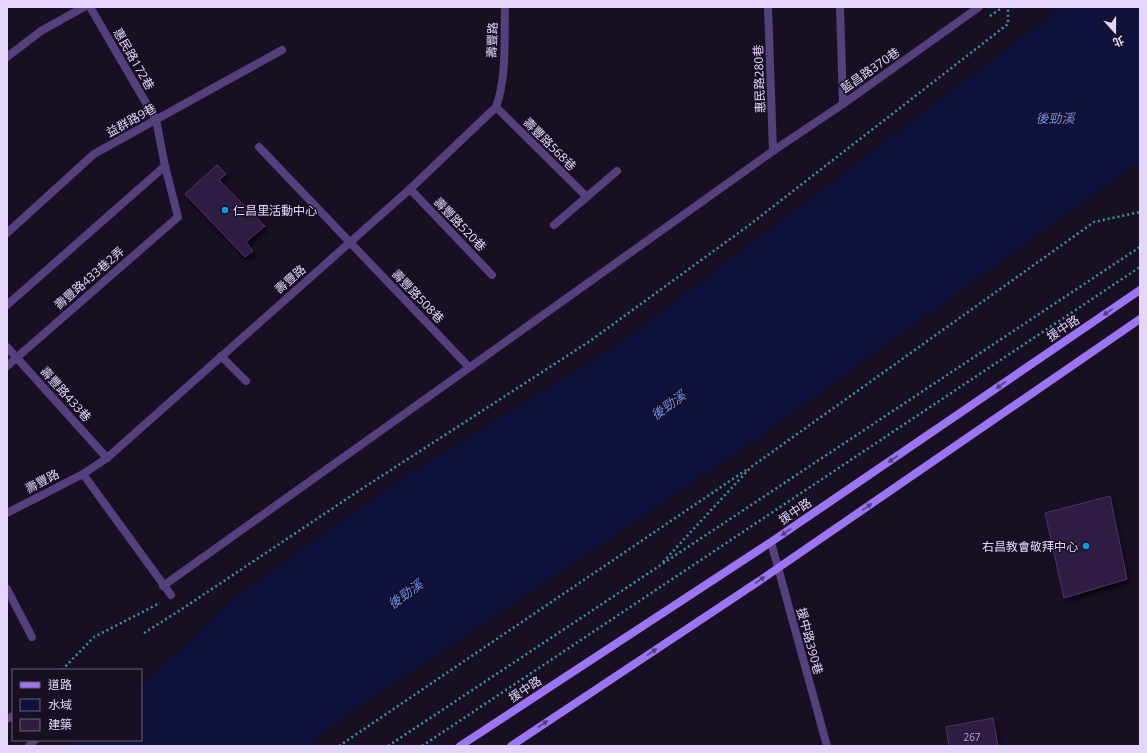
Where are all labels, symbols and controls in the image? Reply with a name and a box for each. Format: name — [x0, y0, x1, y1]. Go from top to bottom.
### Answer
north arrow — [1095, 12, 1135, 52]
street label: 壽豐路 — [483, 22, 501, 58]
street label: 惠民路172巷 — [109, 25, 159, 93]
text: 北 — [1111, 33, 1127, 51]
street label: 藍昌路370巷 — [837, 43, 903, 97]
street label: 惠民路280巷 — [749, 44, 769, 114]
street label: 益群路9巷 — [103, 99, 159, 141]
water label: 後勁溪 — [1035, 109, 1076, 127]
street label: 壽豐路568巷 — [520, 114, 580, 174]
street label: 壽豐路520巷 — [430, 193, 490, 255]
place label: 仁昌里活動中心 — [233, 202, 317, 219]
marker: 仁昌里活動中心 — [220, 205, 230, 215]
street label: 壽豐路433巷2弄 — [50, 243, 128, 313]
street label: 壽豐路 — [271, 261, 309, 297]
street label: 壽豐路508巷 — [388, 265, 448, 327]
one-way arrow — [1103, 308, 1113, 316]
street label: 援中路 — [1043, 311, 1083, 345]
street label: 壽豐路433巷 — [37, 363, 95, 425]
one-way arrow — [995, 381, 1006, 389]
water label: 後勁溪 — [647, 385, 691, 424]
one-way arrow — [888, 455, 899, 463]
street label: 壽豐路 — [22, 465, 62, 497]
street label: 援中路 — [775, 494, 815, 528]
one-way arrow — [862, 503, 872, 511]
one-way arrow — [781, 528, 791, 536]
place label: 右昌教會敬拜中心 — [982, 538, 1078, 555]
marker: 右昌教會敬拜中心 — [1081, 541, 1091, 551]
water label: 後勁溪 — [384, 574, 428, 613]
one-way arrow — [755, 576, 765, 584]
street label: 援中路390巷 — [793, 606, 827, 676]
one-way arrow — [646, 648, 657, 656]
legend — [12, 669, 142, 741]
street label: 援中路 — [505, 672, 545, 706]
text: 道路 — [48, 676, 72, 693]
text: 水域 — [48, 696, 72, 713]
text: 建築 — [48, 716, 72, 733]
one-way arrow — [538, 721, 549, 728]
house number: 267 — [963, 730, 981, 744]

